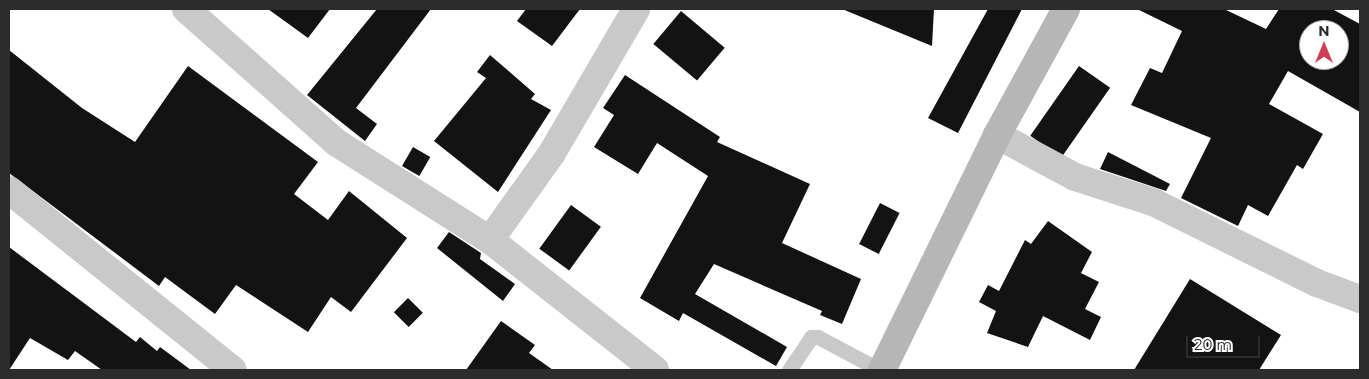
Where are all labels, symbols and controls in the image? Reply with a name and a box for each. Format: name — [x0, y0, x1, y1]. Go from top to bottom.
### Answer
north arrow — [1299, 20, 1349, 70]
text: N — [1318, 22, 1330, 40]
scale bar — [1189, 326, 1263, 358]
text: 20 m — [1194, 335, 1232, 354]

